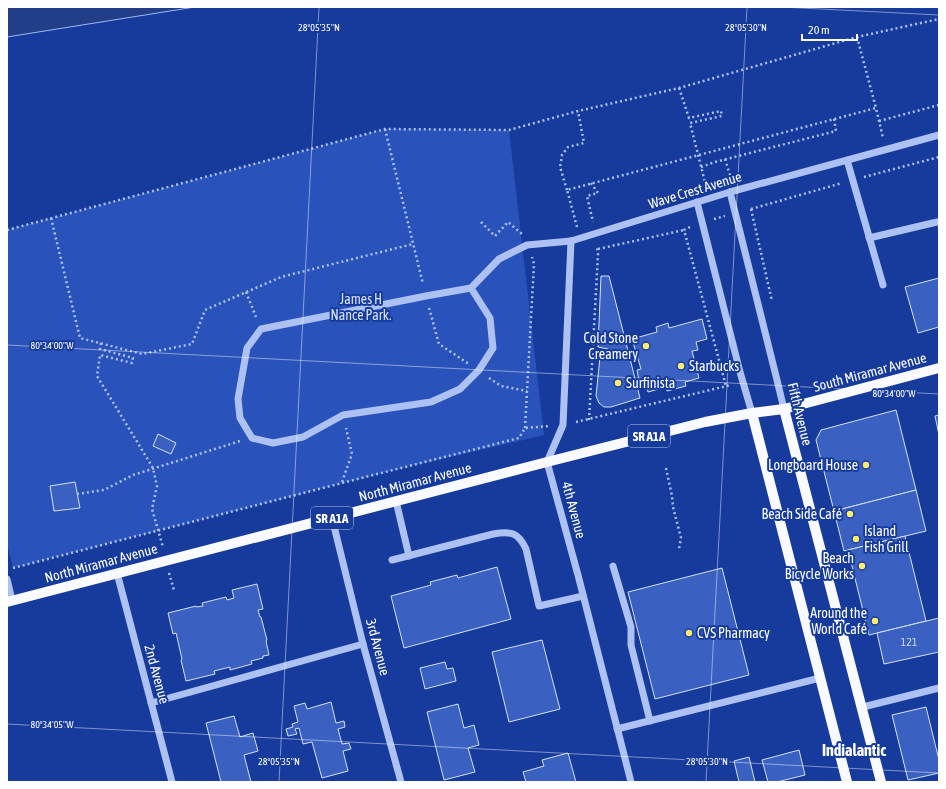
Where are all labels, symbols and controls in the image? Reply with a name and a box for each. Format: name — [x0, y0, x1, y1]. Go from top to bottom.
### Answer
scale bar — [802, 16, 857, 42]
text: 28°05'35"N — [298, 22, 340, 33]
text: 28°05'30"N — [725, 22, 767, 33]
text: 20 m — [808, 23, 830, 37]
street label: Wave Crest Avenue — [646, 168, 744, 212]
park label: James H Nance Park. — [331, 291, 391, 323]
place label: Cold Stone Creamery — [583, 330, 638, 362]
text: 80°34'00"W — [30, 340, 74, 351]
marker: Cold Stone Creamery — [641, 341, 651, 351]
street label: South Miramar Avenue — [812, 349, 928, 395]
place label: Starbucks — [689, 358, 739, 374]
marker: Starbucks — [676, 361, 686, 371]
place label: Surfinista — [626, 375, 675, 391]
marker: Surfinista — [613, 378, 623, 388]
street label: Fifth Avenue — [784, 381, 816, 447]
text: 80°34'00"W — [872, 388, 916, 399]
road number: SR A1A — [628, 425, 670, 447]
place label: Longboard House — [768, 457, 858, 473]
street label: North Miramar Avenue — [357, 459, 473, 505]
marker: Longboard House — [861, 460, 871, 470]
street label: 4th Avenue — [559, 480, 589, 540]
place label: Beach Side Café — [762, 506, 842, 522]
road number: SR A1A — [311, 507, 353, 529]
marker: Beach Side Café — [845, 509, 855, 519]
place label: Island Fish Grill — [864, 523, 909, 555]
marker: Island Fish Grill — [851, 534, 861, 544]
street label: North Miramar Avenue — [43, 540, 159, 586]
place label: Beach Bicycle Works — [785, 550, 854, 582]
marker: Beach Bicycle Works — [857, 561, 867, 571]
place label: Around the World Café — [810, 605, 867, 637]
marker: Around the World Café — [870, 616, 880, 626]
street label: 3rd Avenue — [363, 617, 393, 677]
place label: CVS Pharmacy — [697, 625, 770, 641]
marker: CVS Pharmacy — [684, 628, 694, 638]
house number: 121 — [901, 635, 918, 649]
street label: 2nd Avenue — [141, 643, 173, 705]
text: 80°34'05"W — [30, 719, 74, 730]
district label: Indialantic — [822, 741, 886, 759]
text: 28°05'35"N — [258, 756, 300, 767]
text: 28°05'30"N — [686, 756, 728, 767]

